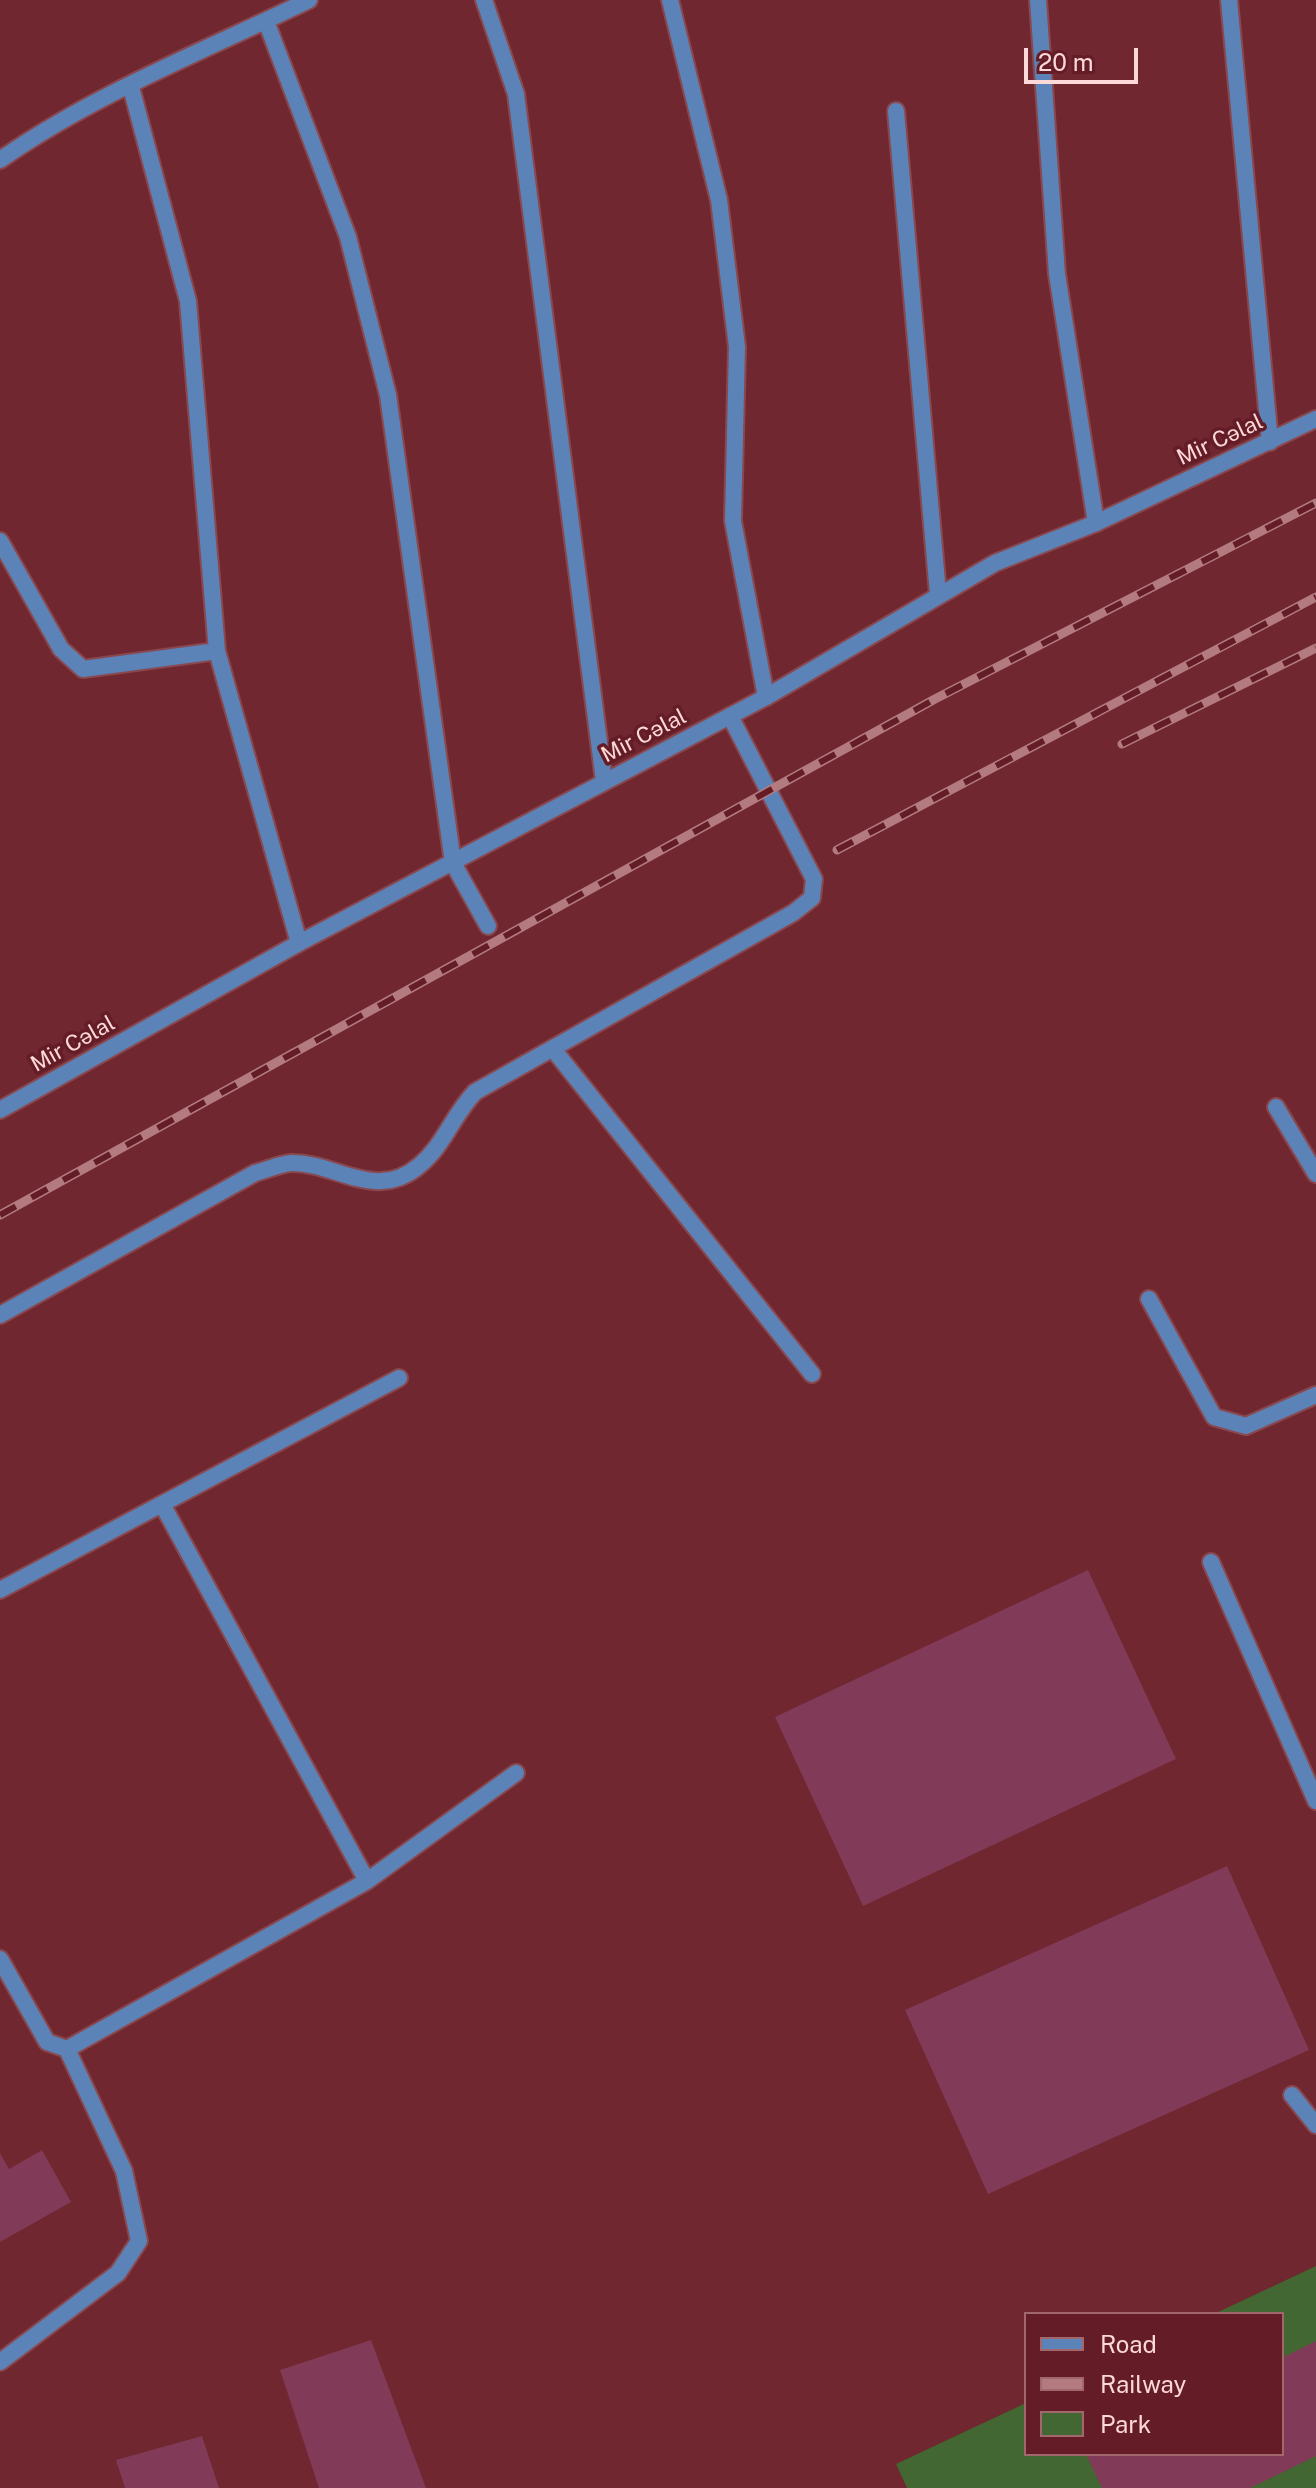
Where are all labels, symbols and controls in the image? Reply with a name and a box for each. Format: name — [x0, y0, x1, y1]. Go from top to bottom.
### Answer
scale bar — [1028, 32, 1142, 82]
text: 20 m — [1038, 48, 1094, 76]
street label: Mir Cəlal — [1173, 409, 1267, 471]
street label: Mir Cəlal — [597, 703, 691, 769]
street label: Mir Cəlal — [26, 1010, 120, 1078]
legend — [1024, 2312, 1284, 2456]
text: Road — [1100, 2330, 1157, 2358]
text: Railway — [1100, 2370, 1186, 2398]
text: Park — [1100, 2410, 1151, 2438]

